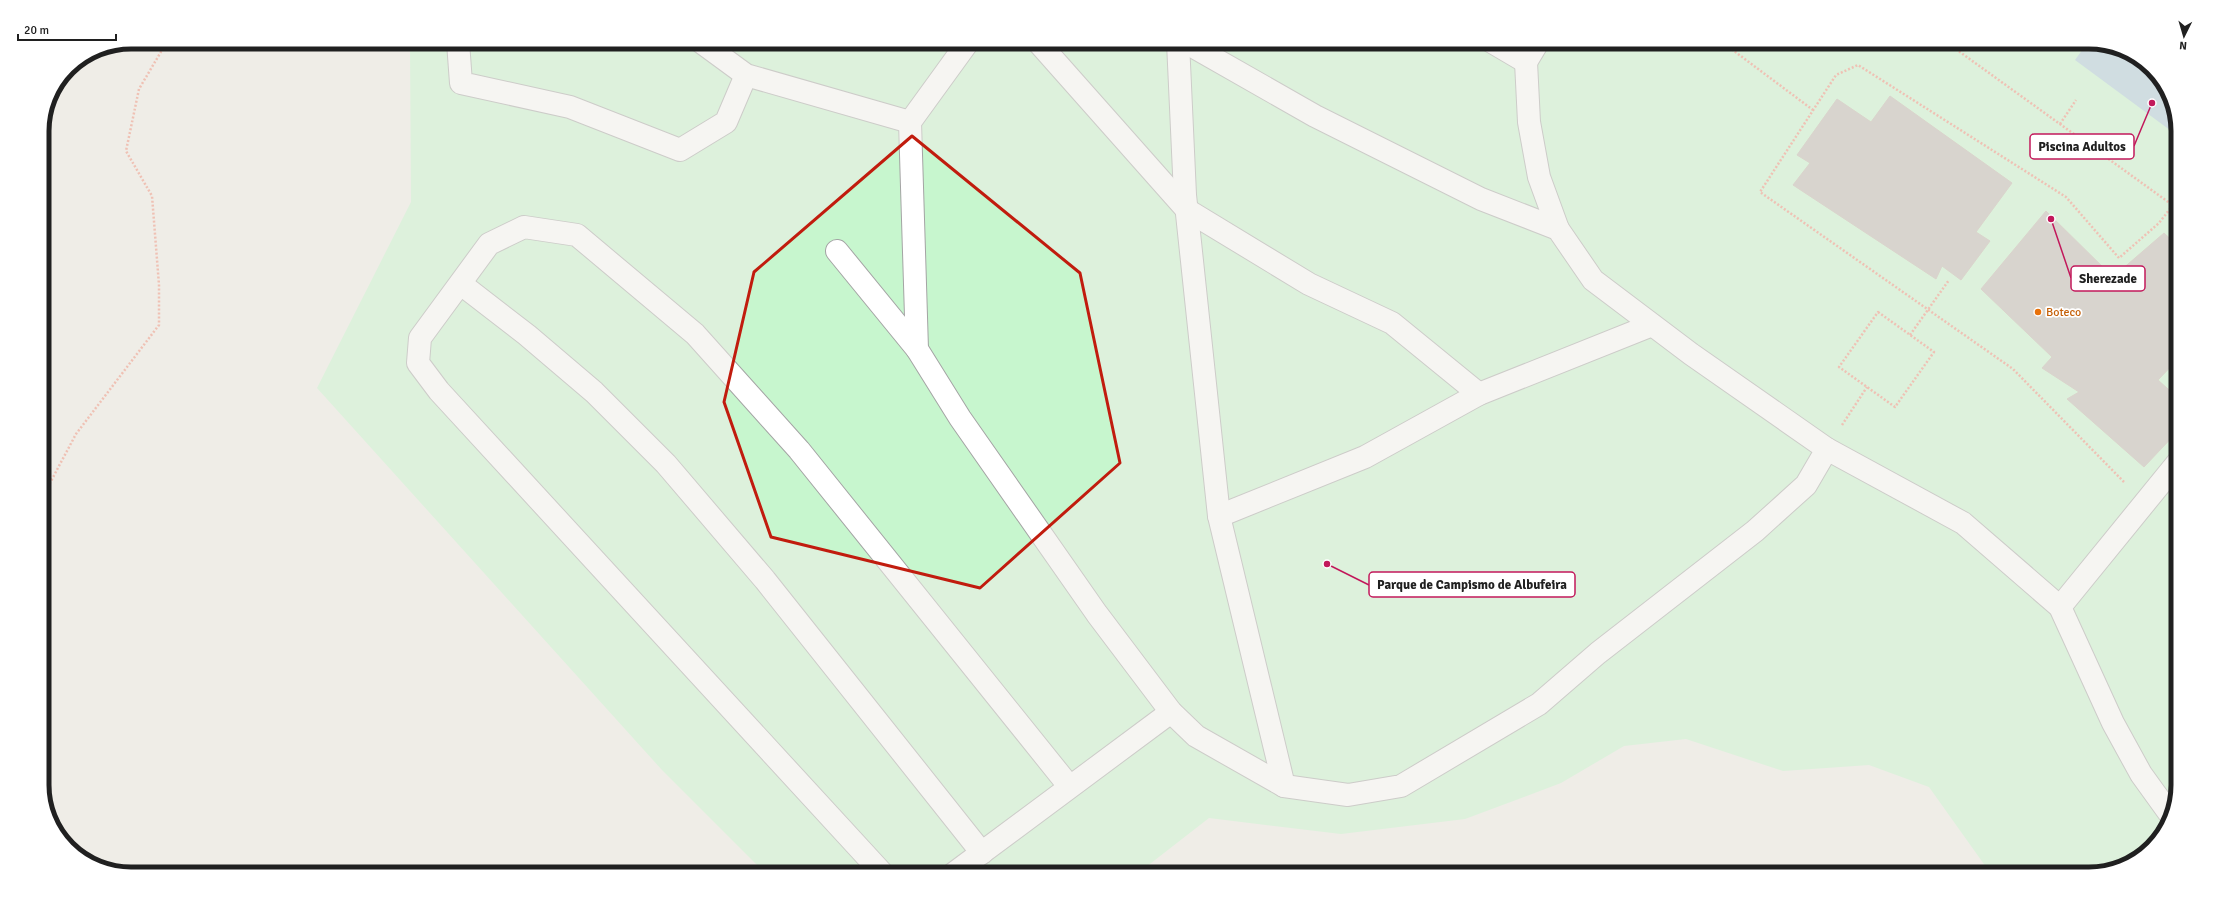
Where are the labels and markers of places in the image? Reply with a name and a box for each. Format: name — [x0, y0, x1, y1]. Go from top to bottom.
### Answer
callout: Piscina Adultos — [2030, 134, 2134, 159]
callout: Sherezade — [2071, 266, 2145, 291]
place label: Boteco — [2046, 305, 2081, 320]
marker: Boteco — [2033, 307, 2043, 317]
callout: Parque de Campismo de Albufeira — [1369, 572, 1575, 597]

